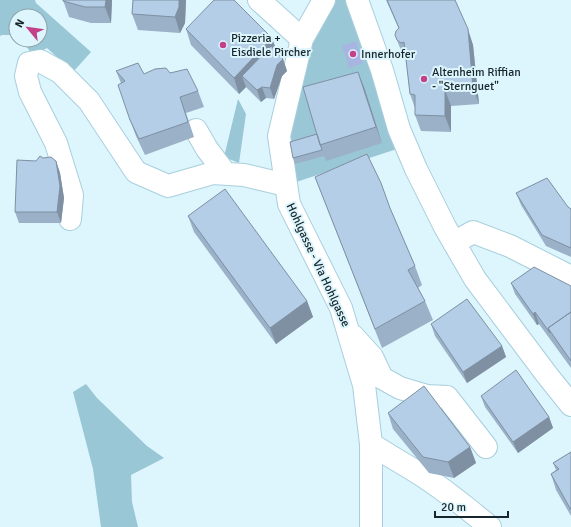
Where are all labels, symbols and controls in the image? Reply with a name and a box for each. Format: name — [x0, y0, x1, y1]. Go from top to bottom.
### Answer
north arrow — [8, 8, 48, 48]
text: N — [12, 17, 27, 30]
place label: Pizzeria + Eisdiele Pircher — [231, 31, 311, 60]
marker: Pizzeria + Eisdiele Pircher — [218, 40, 228, 50]
place label: Innerhofer — [361, 47, 416, 62]
marker: Innerhofer — [348, 49, 358, 59]
place label: Altenheim Riffian - "Sternguet" — [432, 65, 521, 94]
marker: Altenheim Riffian - "Sternguet" — [419, 74, 429, 84]
street label: Hohlgasse - Via Hohlgasse — [283, 201, 353, 329]
scale bar — [435, 493, 508, 519]
text: 20 m — [441, 500, 466, 515]

